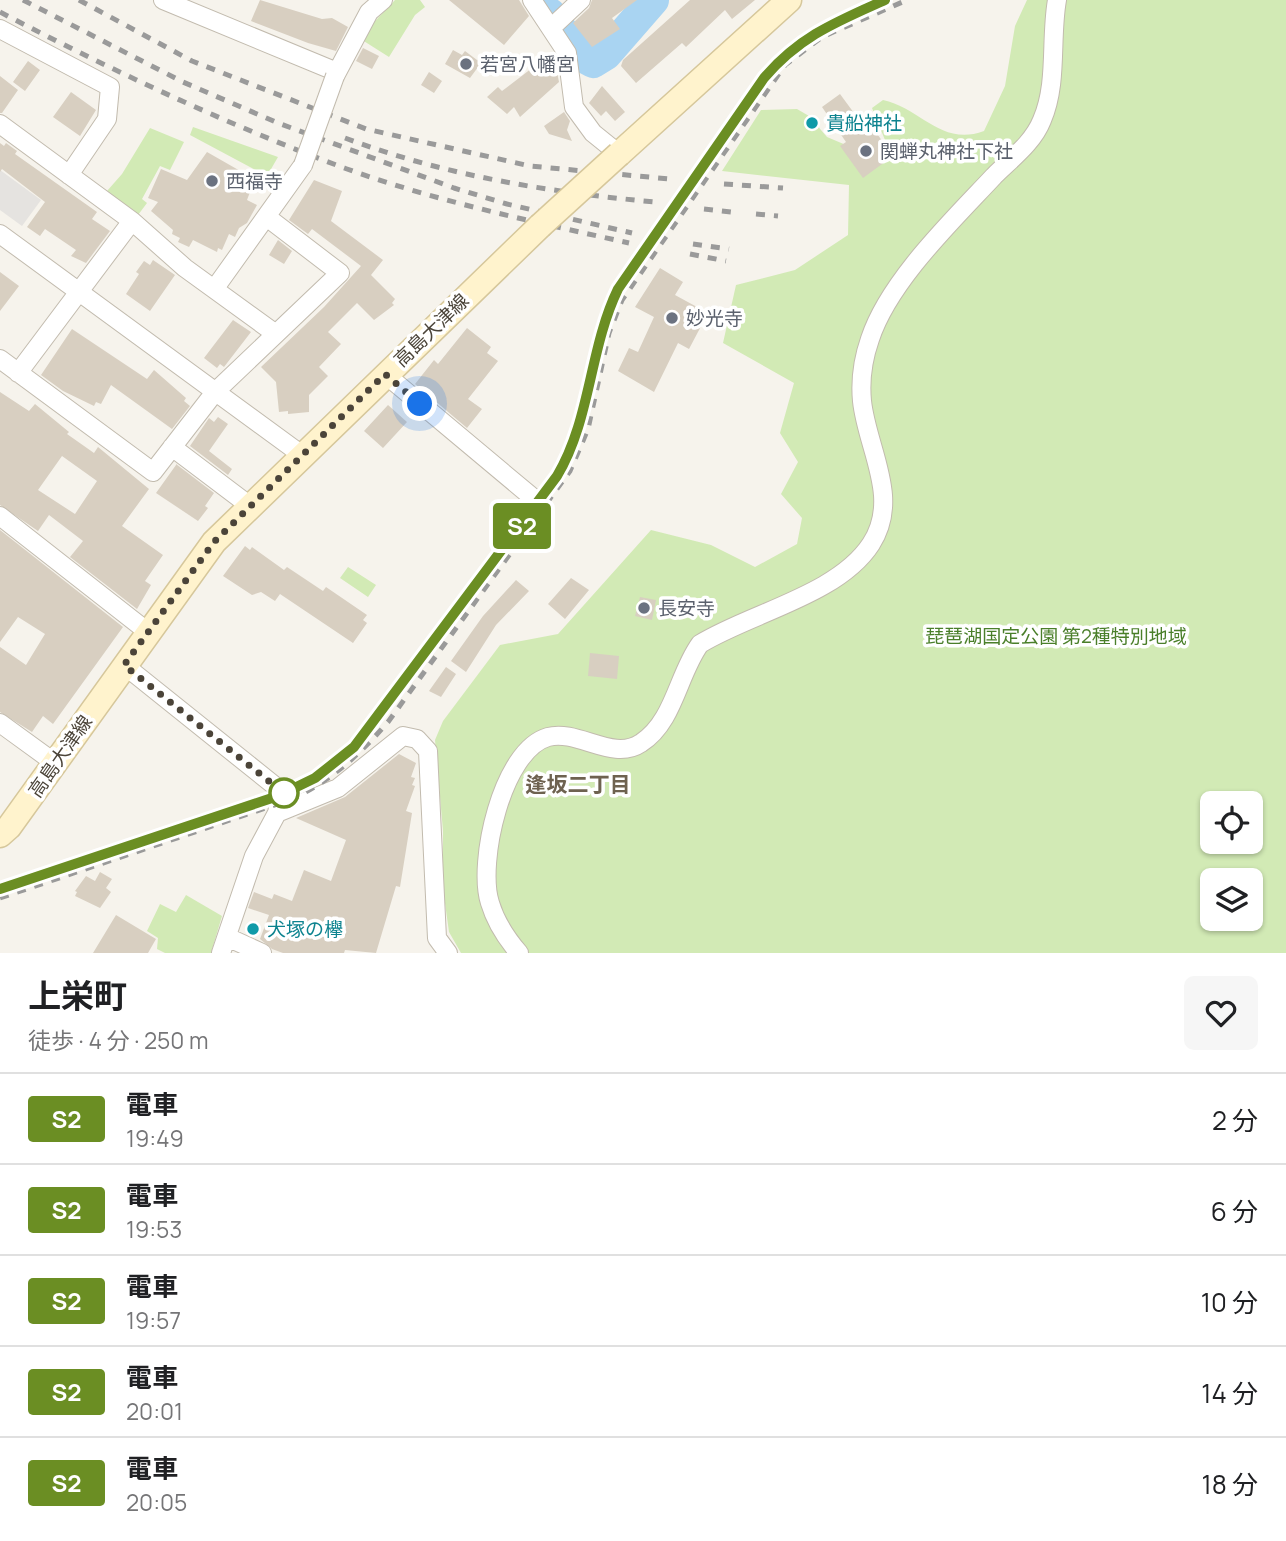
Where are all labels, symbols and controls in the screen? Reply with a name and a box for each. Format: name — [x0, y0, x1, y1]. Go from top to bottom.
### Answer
place label: 若宮八幡宮 — [480, 51, 575, 77]
marker: 若宮八幡宮 — [458, 56, 474, 72]
place label: 貴船神社 — [826, 110, 902, 136]
marker: 貴船神社 — [804, 115, 820, 131]
place label: 関蝉丸神社下社 — [880, 138, 1013, 164]
marker: 関蝉丸神社下社 — [858, 143, 874, 159]
place label: 西福寺 — [226, 168, 283, 194]
marker: 西福寺 — [204, 173, 220, 189]
street label: 高島大津線 — [388, 288, 474, 372]
place label: 妙光寺 — [686, 305, 743, 331]
marker: 妙光寺 — [664, 310, 680, 326]
your location — [402, 386, 437, 421]
line badge: S2 — [490, 503, 554, 549]
text: S2 — [507, 509, 537, 542]
place label: 長安寺 — [658, 595, 715, 621]
marker: 長安寺 — [636, 600, 652, 616]
park label: 琵琶湖国定公園 第2種特別地域 — [925, 623, 1187, 649]
street label: 高島大津線 — [22, 710, 98, 802]
district label: 逢坂二丁目 — [526, 770, 631, 798]
unlabelled marker — [269, 778, 299, 808]
map controls — [1200, 791, 1263, 931]
button: locate — [1200, 791, 1263, 854]
button: layers — [1200, 868, 1263, 931]
place label: 犬塚の欅 — [267, 916, 343, 942]
marker: 犬塚の欅 — [245, 921, 261, 937]
text: 上栄町 — [28, 973, 127, 1018]
button: heart — [1184, 976, 1258, 1050]
text: 徒歩 · 4 分 · 250 m — [28, 1024, 209, 1056]
text: 電車 — [126, 1086, 178, 1122]
text: S2 — [51, 1102, 82, 1135]
text: 2 分 — [1212, 1102, 1258, 1138]
text: 19:49 — [126, 1122, 184, 1154]
text: 電車 — [126, 1177, 178, 1213]
text: S2 — [51, 1193, 82, 1226]
text: 6 分 — [1211, 1193, 1258, 1229]
text: 19:53 — [126, 1213, 182, 1245]
text: 電車 — [126, 1268, 178, 1304]
text: S2 — [51, 1284, 82, 1317]
text: 10 分 — [1201, 1284, 1258, 1320]
text: 19:57 — [126, 1304, 181, 1336]
text: 電車 — [126, 1359, 178, 1395]
text: S2 — [51, 1375, 82, 1408]
text: 14 分 — [1201, 1375, 1258, 1411]
text: 20:01 — [126, 1395, 183, 1427]
text: 電車 — [126, 1450, 178, 1486]
text: S2 — [51, 1466, 82, 1499]
text: 18 分 — [1202, 1466, 1258, 1502]
text: 20:05 — [126, 1486, 187, 1518]

